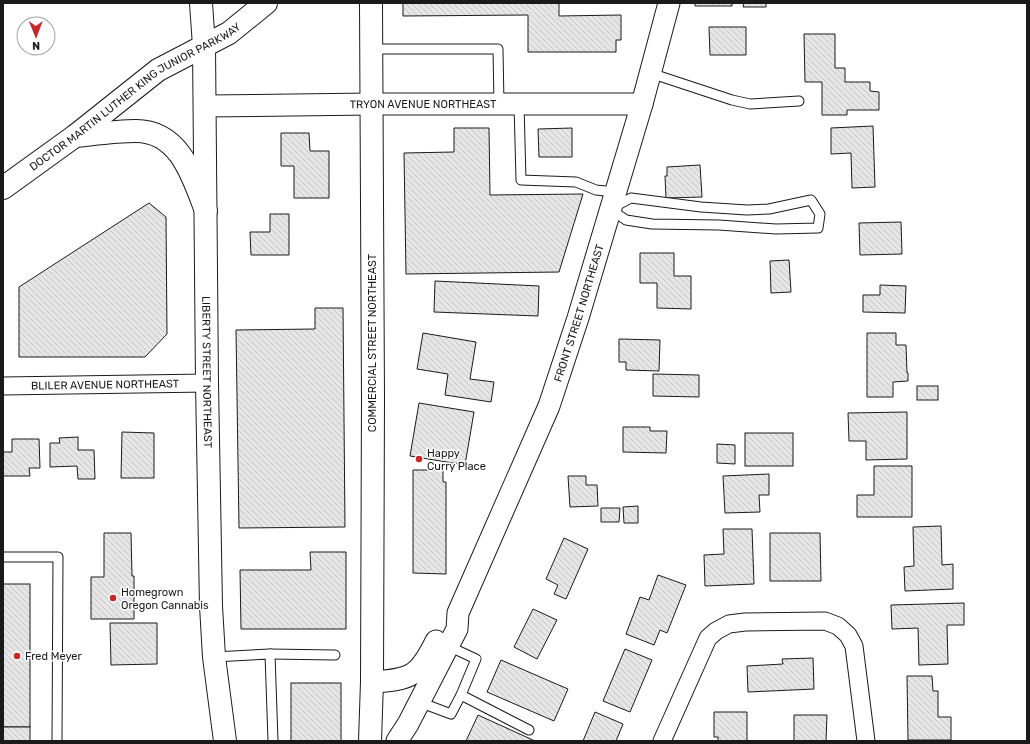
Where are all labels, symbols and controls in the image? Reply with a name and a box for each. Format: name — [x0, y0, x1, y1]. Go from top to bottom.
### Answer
north arrow — [16, 16, 56, 56]
street label: DOCTOR MARTIN LUTHER KING JUNIOR PARKWAY — [26, 20, 244, 172]
street label: TRYON AVENUE NORTHEAST — [350, 98, 497, 111]
street label: FRONT STREET NORTHEAST — [551, 242, 607, 384]
street label: COMMERCIAL STREET NORTHEAST — [366, 253, 379, 432]
street label: LIBERTY STREET NORTHEAST — [199, 296, 214, 449]
street label: BLILER AVENUE NORTHEAST — [31, 377, 180, 393]
place label: Happy Curry Place — [427, 447, 486, 473]
marker: Happy Curry Place — [414, 454, 424, 464]
place label: Homegrown Oregon Cannabis — [121, 586, 209, 612]
marker: Homegrown Oregon Cannabis — [108, 593, 118, 603]
place label: Fred Meyer — [25, 650, 82, 663]
marker: Fred Meyer — [12, 651, 22, 661]

